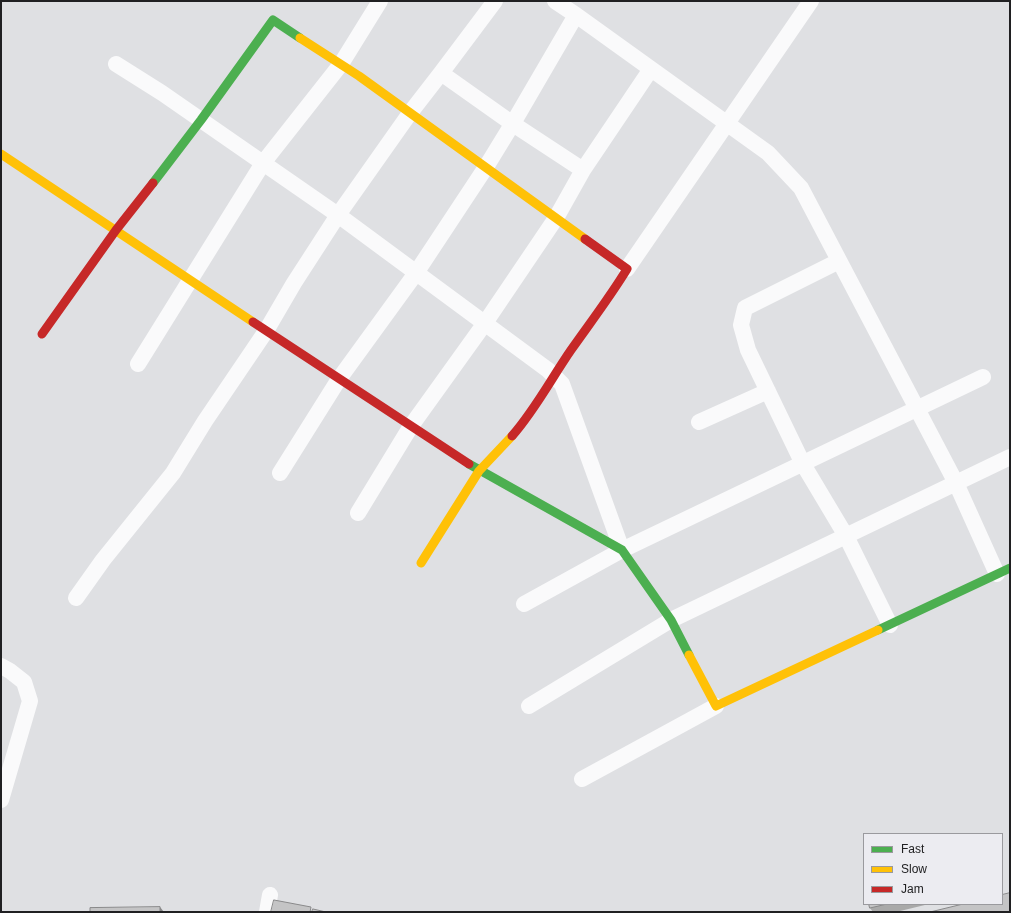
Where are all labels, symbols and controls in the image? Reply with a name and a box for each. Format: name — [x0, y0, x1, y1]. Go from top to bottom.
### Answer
legend — [863, 833, 1003, 905]
text: Fast — [901, 842, 924, 856]
text: Slow — [901, 862, 927, 876]
text: Jam — [901, 882, 924, 896]

